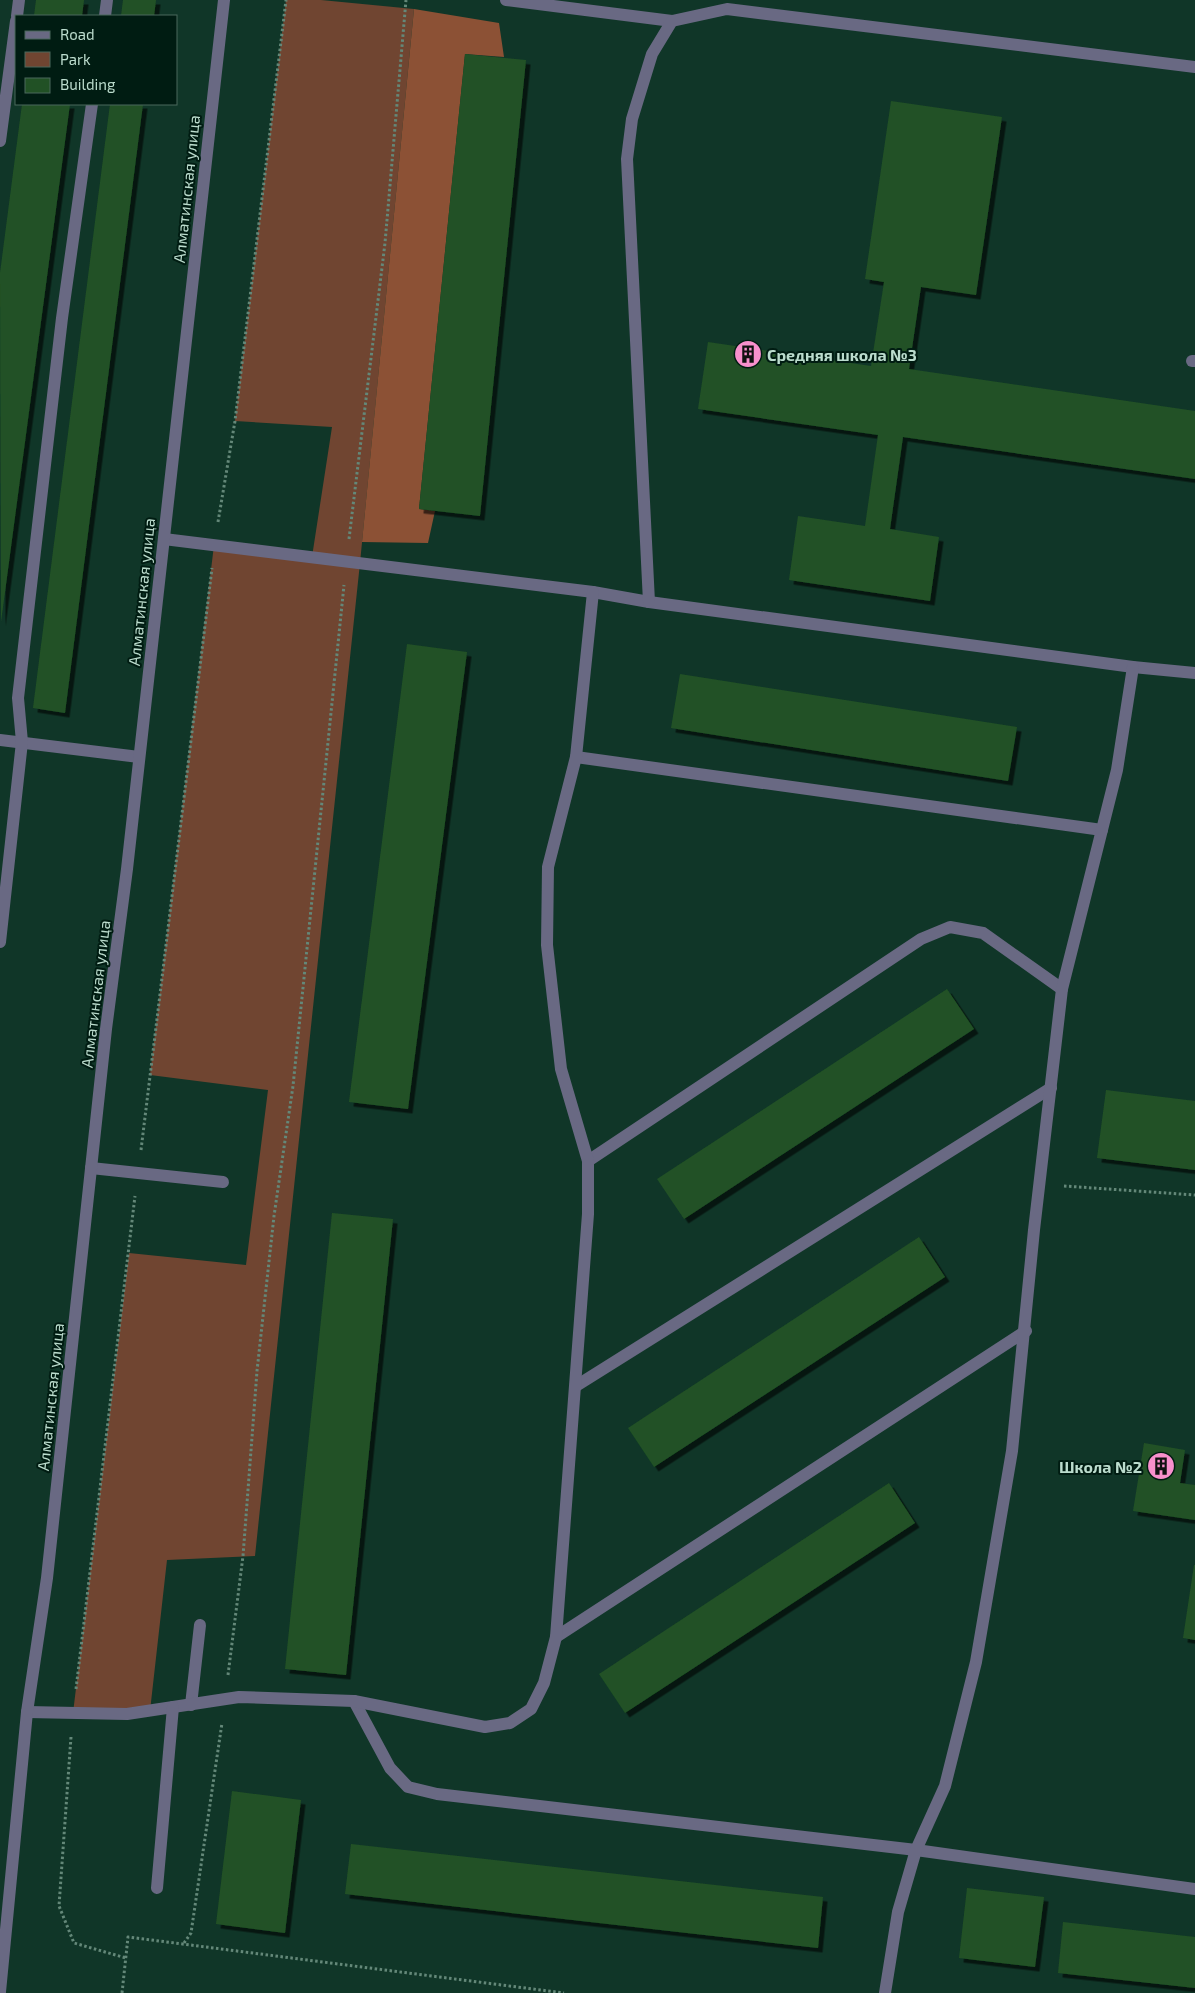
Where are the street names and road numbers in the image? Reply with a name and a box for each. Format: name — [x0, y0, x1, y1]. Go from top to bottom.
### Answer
street label: Алматинская улица — [169, 114, 204, 264]
street label: Алматинская улица — [124, 517, 159, 667]
street label: Алматинская улица — [77, 919, 114, 1069]
street label: Алматинская улица — [33, 1322, 68, 1472]

